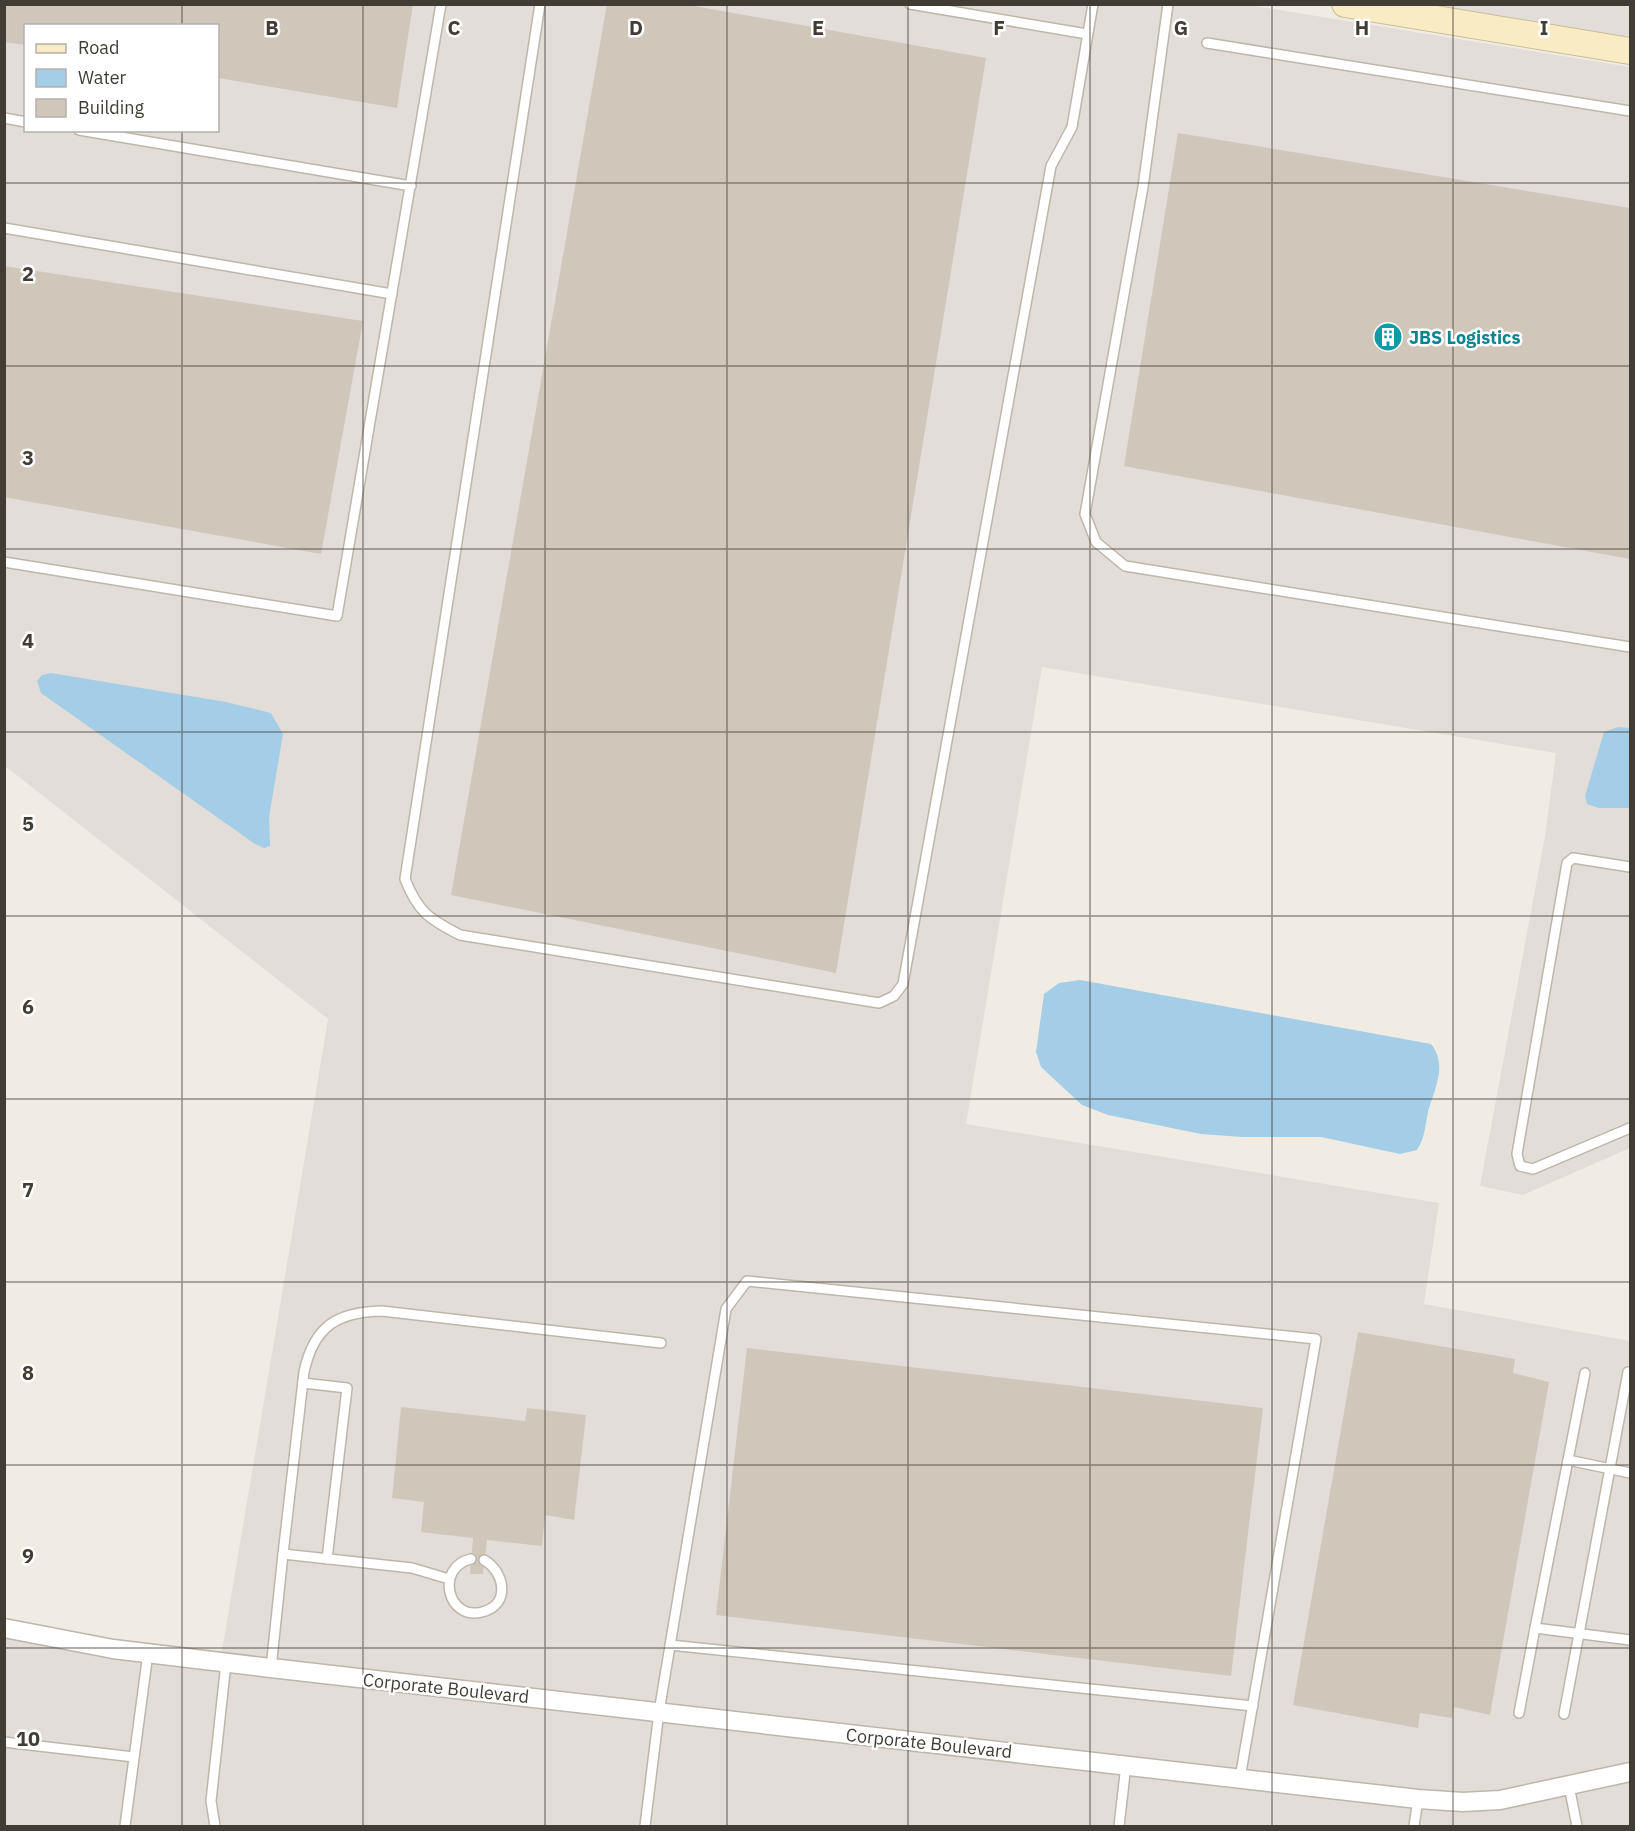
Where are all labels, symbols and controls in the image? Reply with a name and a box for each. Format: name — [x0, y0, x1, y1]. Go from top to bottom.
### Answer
text: B — [265, 14, 279, 41]
text: C — [447, 14, 461, 41]
text: D — [629, 14, 643, 41]
text: E — [812, 14, 824, 41]
text: F — [993, 14, 1005, 41]
text: G — [1174, 14, 1188, 41]
text: H — [1355, 14, 1369, 41]
text: I — [1540, 14, 1548, 41]
legend — [24, 24, 219, 132]
text: Road — [78, 36, 119, 59]
text: Water — [78, 66, 127, 89]
text: Building — [78, 96, 145, 119]
text: 2 — [22, 260, 34, 287]
building icon: JBS Logistics — [1372, 321, 1404, 353]
place label: JBS Logistics — [1409, 326, 1521, 349]
text: 3 — [22, 444, 34, 471]
text: 4 — [22, 627, 34, 654]
text: 5 — [22, 810, 34, 837]
text: 6 — [22, 993, 34, 1020]
text: 7 — [22, 1176, 34, 1203]
text: 8 — [22, 1359, 34, 1386]
text: 9 — [22, 1542, 34, 1569]
street label: Corporate Boulevard — [362, 1668, 530, 1708]
street label: Corporate Boulevard — [845, 1723, 1013, 1763]
text: 10 — [16, 1725, 40, 1752]

